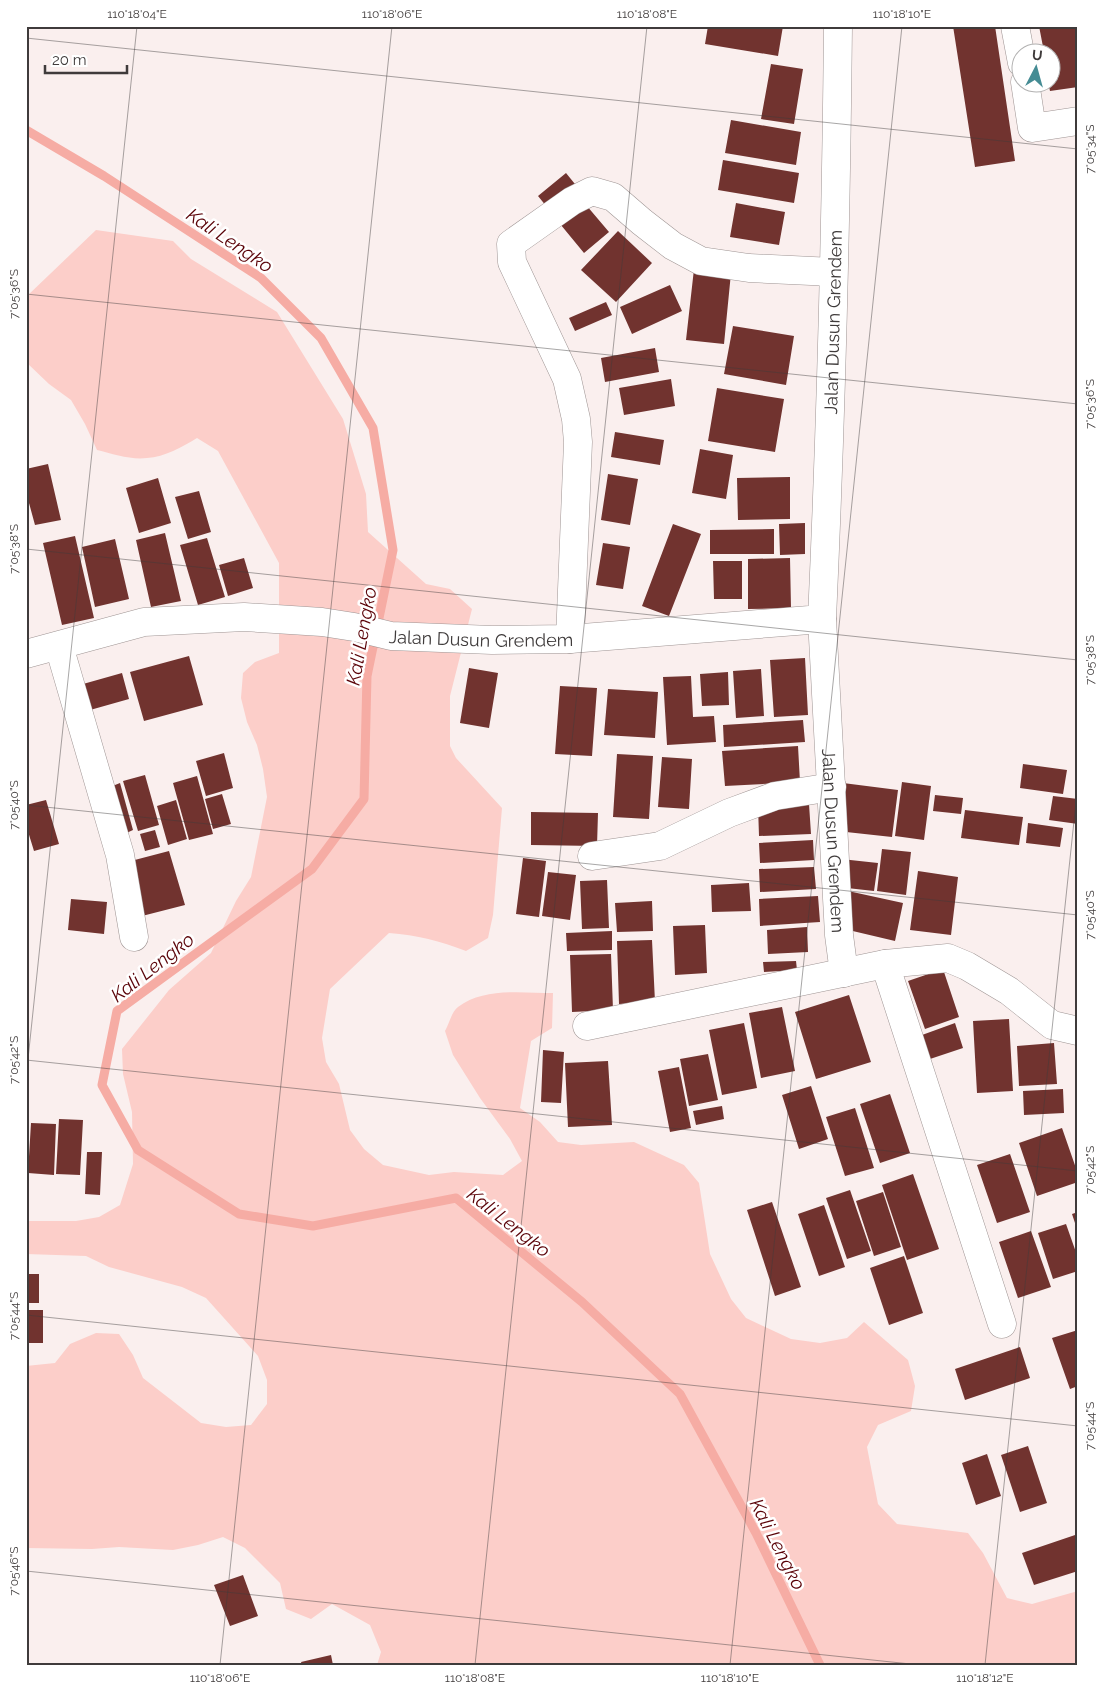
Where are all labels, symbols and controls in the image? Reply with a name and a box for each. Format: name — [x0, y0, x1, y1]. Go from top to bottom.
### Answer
text: 110°18'04"E — [107, 7, 167, 21]
text: 110°18'06"E — [362, 7, 422, 21]
text: 110°18'08"E — [617, 7, 677, 21]
text: 110°18'10"E — [873, 7, 931, 21]
scale bar — [45, 42, 128, 74]
north arrow — [1012, 42, 1062, 92]
text: U — [1031, 47, 1043, 64]
text: 20 m — [52, 51, 87, 69]
text: 7°05'34"S — [1083, 124, 1097, 174]
water label: Kali Lengko — [183, 203, 277, 277]
street label: Jalan Dusun Grendem — [819, 230, 845, 415]
text: 7°05'36"S — [7, 269, 21, 319]
text: 7°05'36"S — [1083, 379, 1097, 429]
text: 7°05'38"S — [7, 524, 21, 574]
water label: Kali Lengko — [342, 585, 380, 687]
street label: Jalan Dusun Grendem — [388, 625, 573, 651]
text: 7°05'38"S — [1083, 635, 1097, 685]
street label: Jalan Dusun Grendem — [818, 748, 849, 933]
text: 7°05'40"S — [7, 780, 21, 830]
text: 7°05'40"S — [1083, 890, 1097, 940]
water label: Kali Lengko — [106, 928, 198, 1006]
text: 7°05'42"S — [7, 1036, 21, 1084]
text: 7°05'42"S — [1083, 1146, 1097, 1194]
water label: Kali Lengko — [463, 1183, 555, 1261]
text: 7°05'44"S — [7, 1292, 21, 1340]
text: 7°05'44"S — [1083, 1402, 1097, 1450]
water label: Kali Lengko — [746, 1495, 810, 1593]
text: 7°05'46"S — [7, 1546, 21, 1596]
text: 110°18'06"E — [190, 1671, 250, 1685]
text: 110°18'08"E — [445, 1671, 505, 1685]
text: 110°18'10"E — [701, 1671, 759, 1685]
text: 110°18'12"E — [956, 1671, 1014, 1685]

